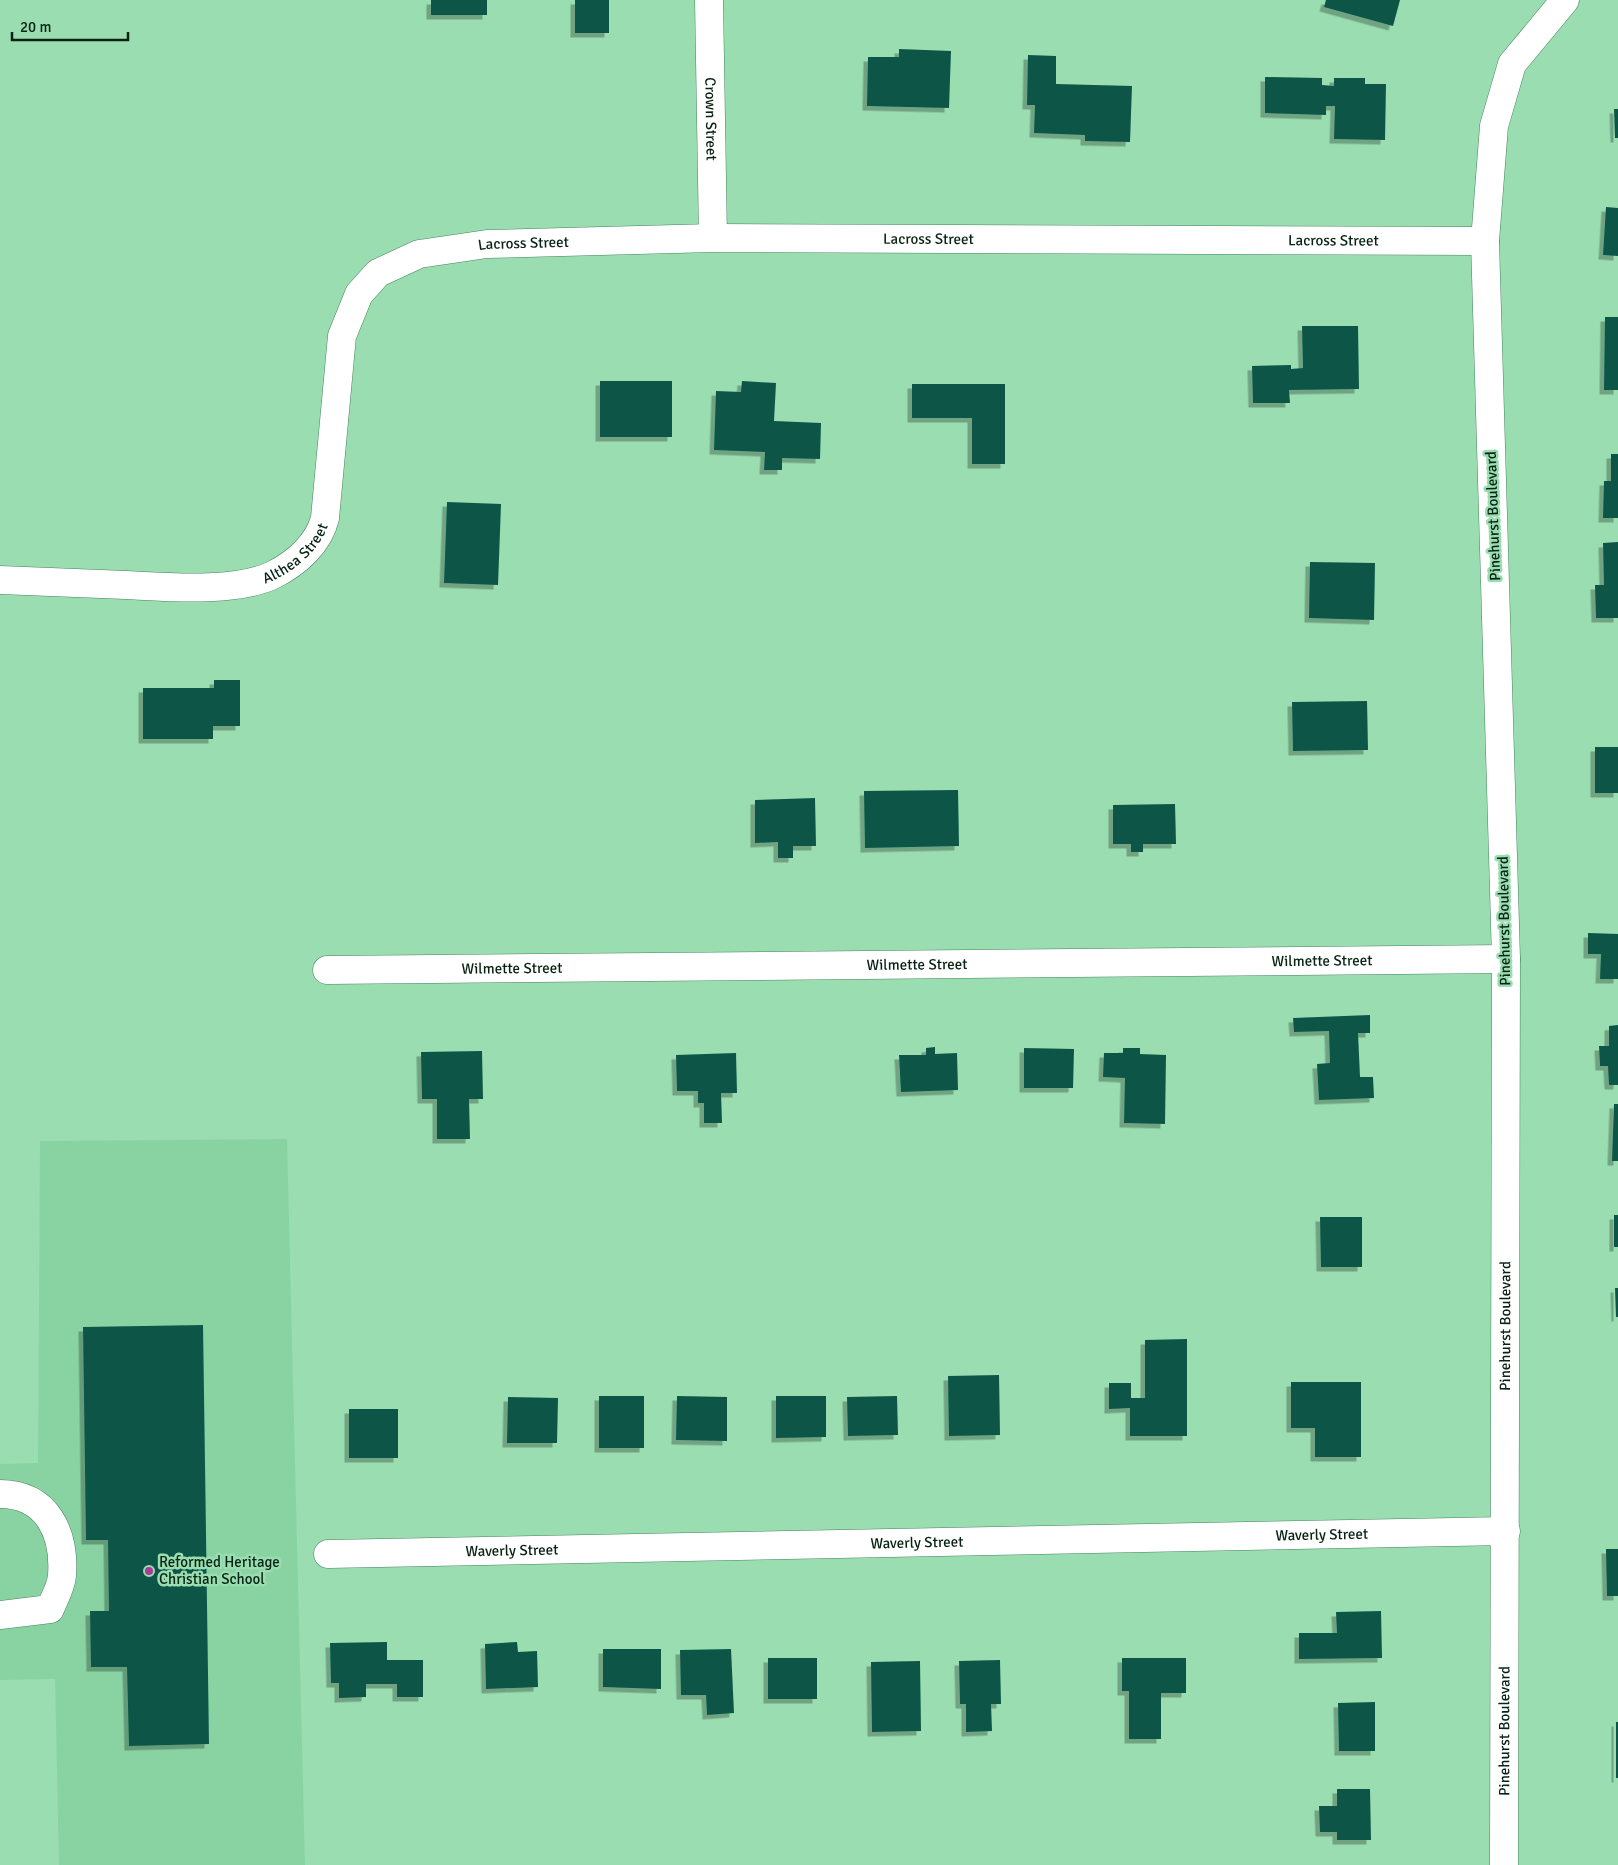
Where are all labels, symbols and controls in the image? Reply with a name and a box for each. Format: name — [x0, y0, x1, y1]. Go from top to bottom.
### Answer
scale bar — [12, 10, 129, 42]
text: 20 m — [20, 18, 51, 36]
street label: Crown Street — [701, 77, 721, 161]
street label: Lacross Street — [883, 230, 974, 248]
street label: Lacross Street — [1288, 231, 1379, 250]
street label: Lacross Street — [477, 233, 569, 254]
street label: Pinehurst Boulevard — [1482, 451, 1504, 581]
street label: Althea Street — [260, 521, 332, 587]
street label: Pinehurst Boulevard — [1494, 856, 1514, 986]
street label: Wilmette Street — [1271, 951, 1373, 970]
street label: Wilmette Street — [866, 955, 968, 974]
street label: Wilmette Street — [461, 959, 563, 978]
street label: Pinehurst Boulevard — [1496, 1261, 1514, 1391]
street label: Waverly Street — [1275, 1525, 1368, 1545]
street label: Waverly Street — [870, 1533, 964, 1552]
street label: Waverly Street — [465, 1541, 559, 1560]
place label: Reformed Heritage Christian School — [159, 1553, 280, 1588]
marker: Reformed Heritage Christian School — [143, 1565, 155, 1577]
street label: Pinehurst Boulevard — [1495, 1666, 1513, 1796]

